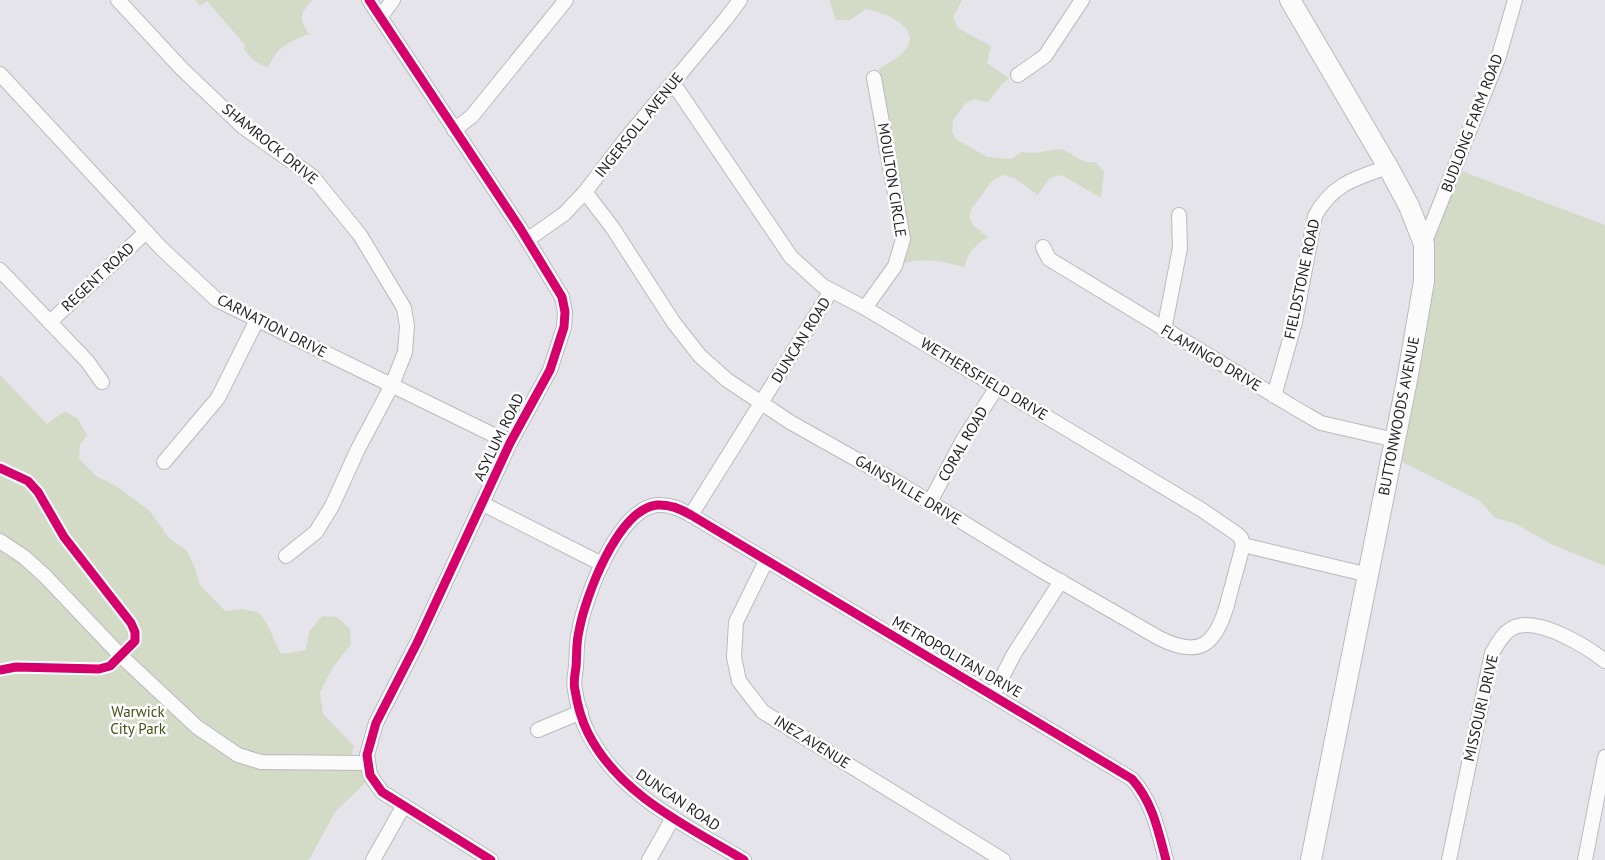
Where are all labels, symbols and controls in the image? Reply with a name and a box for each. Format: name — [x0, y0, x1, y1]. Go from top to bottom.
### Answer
street label: BUDLONG FARM ROAD — [1436, 51, 1507, 195]
street label: INGERSOLL AVENUE — [590, 68, 687, 181]
street label: SHAMROCK DRIVE — [218, 99, 322, 188]
street label: MOULTON CIRCLE — [874, 121, 911, 238]
street label: FIELDSTONE ROAD — [1279, 217, 1324, 341]
street label: REGENT ROAD — [57, 238, 138, 315]
street label: CARNATION DRIVE — [214, 290, 330, 361]
street label: DUNCAN ROAD — [767, 293, 834, 386]
street label: FLAMINGO DRIVE — [1158, 320, 1265, 395]
street label: WETHERSFIELD DRIVE — [917, 333, 1051, 424]
street label: BUTTONWOODS AVENUE — [1374, 335, 1423, 497]
street label: ASYLUM ROAD — [469, 390, 528, 484]
street label: CORAL ROAD — [933, 403, 992, 485]
street label: GAINSVILLE DRIVE — [852, 450, 965, 529]
street label: METROPOLITAN DRIVE — [889, 612, 1026, 702]
street label: MISSOURI DRIVE — [1459, 653, 1502, 763]
park label: Warwick City Park — [110, 702, 167, 738]
street label: INEZ AVENUE — [771, 711, 854, 772]
street label: DUNCAN ROAD — [633, 764, 724, 835]

